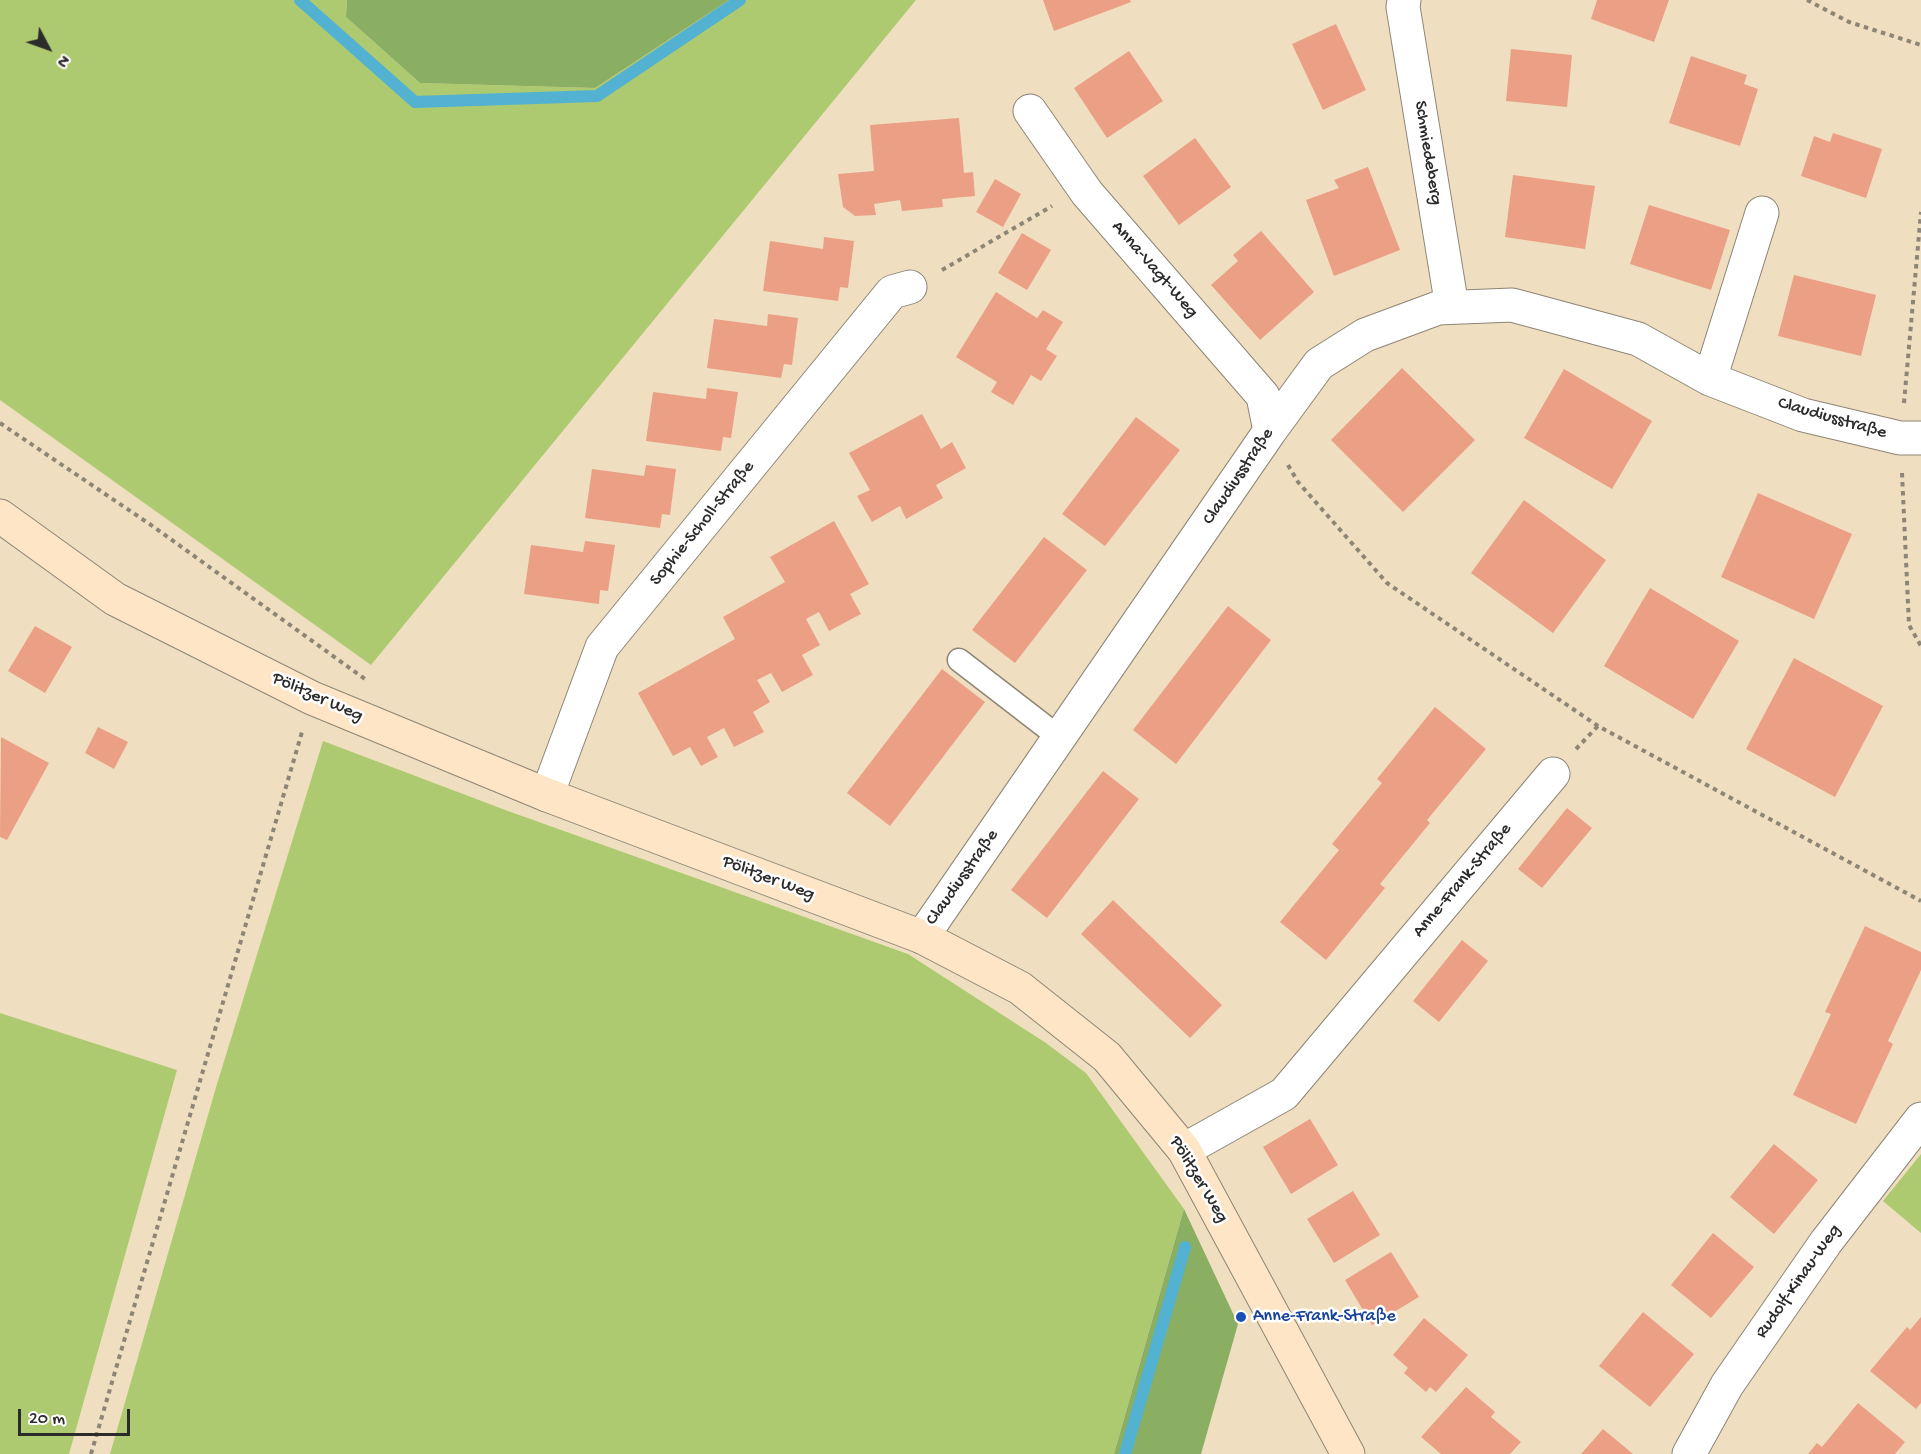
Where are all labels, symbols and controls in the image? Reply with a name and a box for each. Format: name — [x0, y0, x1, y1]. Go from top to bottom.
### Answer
north arrow — [18, 18, 78, 78]
text: N — [51, 50, 73, 70]
street label: Schmiedeberg — [1408, 99, 1446, 207]
street label: Anna-Vagt-Weg — [1106, 217, 1202, 323]
street label: Claudiusstraße — [1775, 393, 1889, 445]
street label: Claudiusstraße — [1199, 424, 1279, 530]
street label: Sophie-Scholl-Straße — [646, 457, 760, 591]
street label: Pölitzer Weg — [268, 668, 366, 728]
street label: Anne-Frank-Straße — [1409, 819, 1517, 943]
street label: Claudiusstraße — [922, 826, 1004, 930]
street label: Pölitzer Weg — [719, 852, 817, 906]
street label: Pölitzer Weg — [1164, 1133, 1232, 1227]
street label: Rudolf-Kinau-Weg — [1752, 1221, 1846, 1343]
place label: Anne-Frank-Straße — [1253, 1306, 1396, 1328]
marker: Anne-Frank-Straße — [1234, 1310, 1248, 1324]
scale bar — [21, 1397, 134, 1435]
text: 20 m — [29, 1409, 65, 1430]

